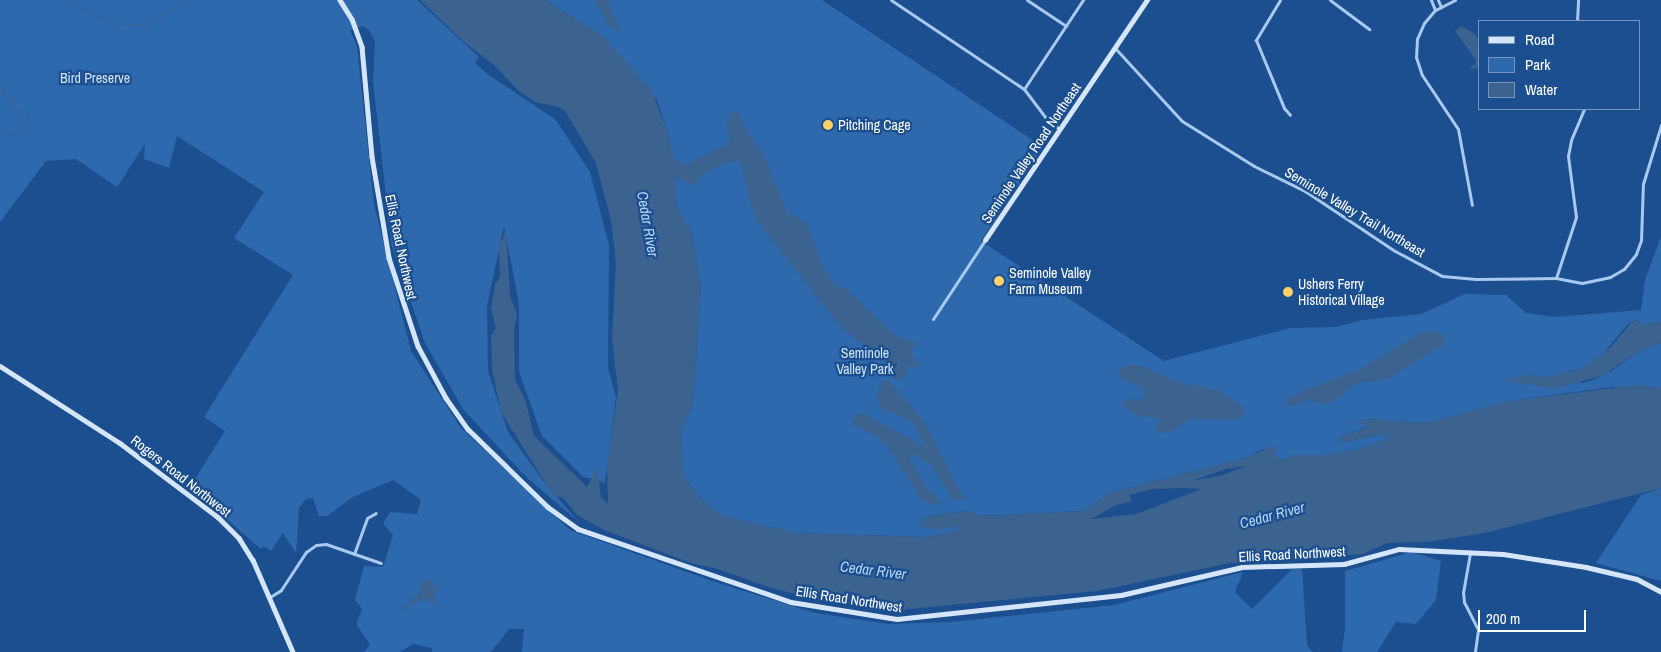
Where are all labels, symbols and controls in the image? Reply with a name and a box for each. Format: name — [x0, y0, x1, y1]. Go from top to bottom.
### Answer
legend — [1478, 20, 1641, 110]
text: Road — [1525, 29, 1554, 50]
text: Park — [1525, 54, 1550, 75]
park label: Bird Preserve — [60, 70, 130, 86]
text: Water — [1525, 79, 1557, 100]
street label: Seminole Valley Road Northeast — [978, 80, 1084, 226]
place label: Pitching Cage — [838, 117, 911, 133]
marker: Pitching Cage — [822, 119, 834, 131]
street label: Seminole Valley Trail Northeast — [1282, 163, 1428, 261]
water label: Cedar River — [633, 190, 663, 258]
street label: Ellis Road Northwest — [382, 193, 420, 301]
place label: Seminole Valley Farm Museum — [1009, 265, 1091, 298]
marker: Seminole Valley Farm Museum — [993, 275, 1005, 287]
place label: Ushers Ferry Historical Village — [1298, 276, 1385, 308]
marker: Ushers Ferry Historical Village — [1282, 286, 1294, 298]
park label: Seminole Valley Park — [836, 345, 894, 378]
street label: Rogers Road Northwest — [128, 432, 234, 520]
water label: Cedar River — [1238, 498, 1306, 532]
street label: Ellis Road Northwest — [1238, 543, 1346, 565]
water label: Cedar River — [839, 557, 907, 583]
street label: Ellis Road Northwest — [795, 582, 903, 616]
scale bar — [1481, 600, 1588, 632]
text: 200 m — [1486, 608, 1520, 629]

